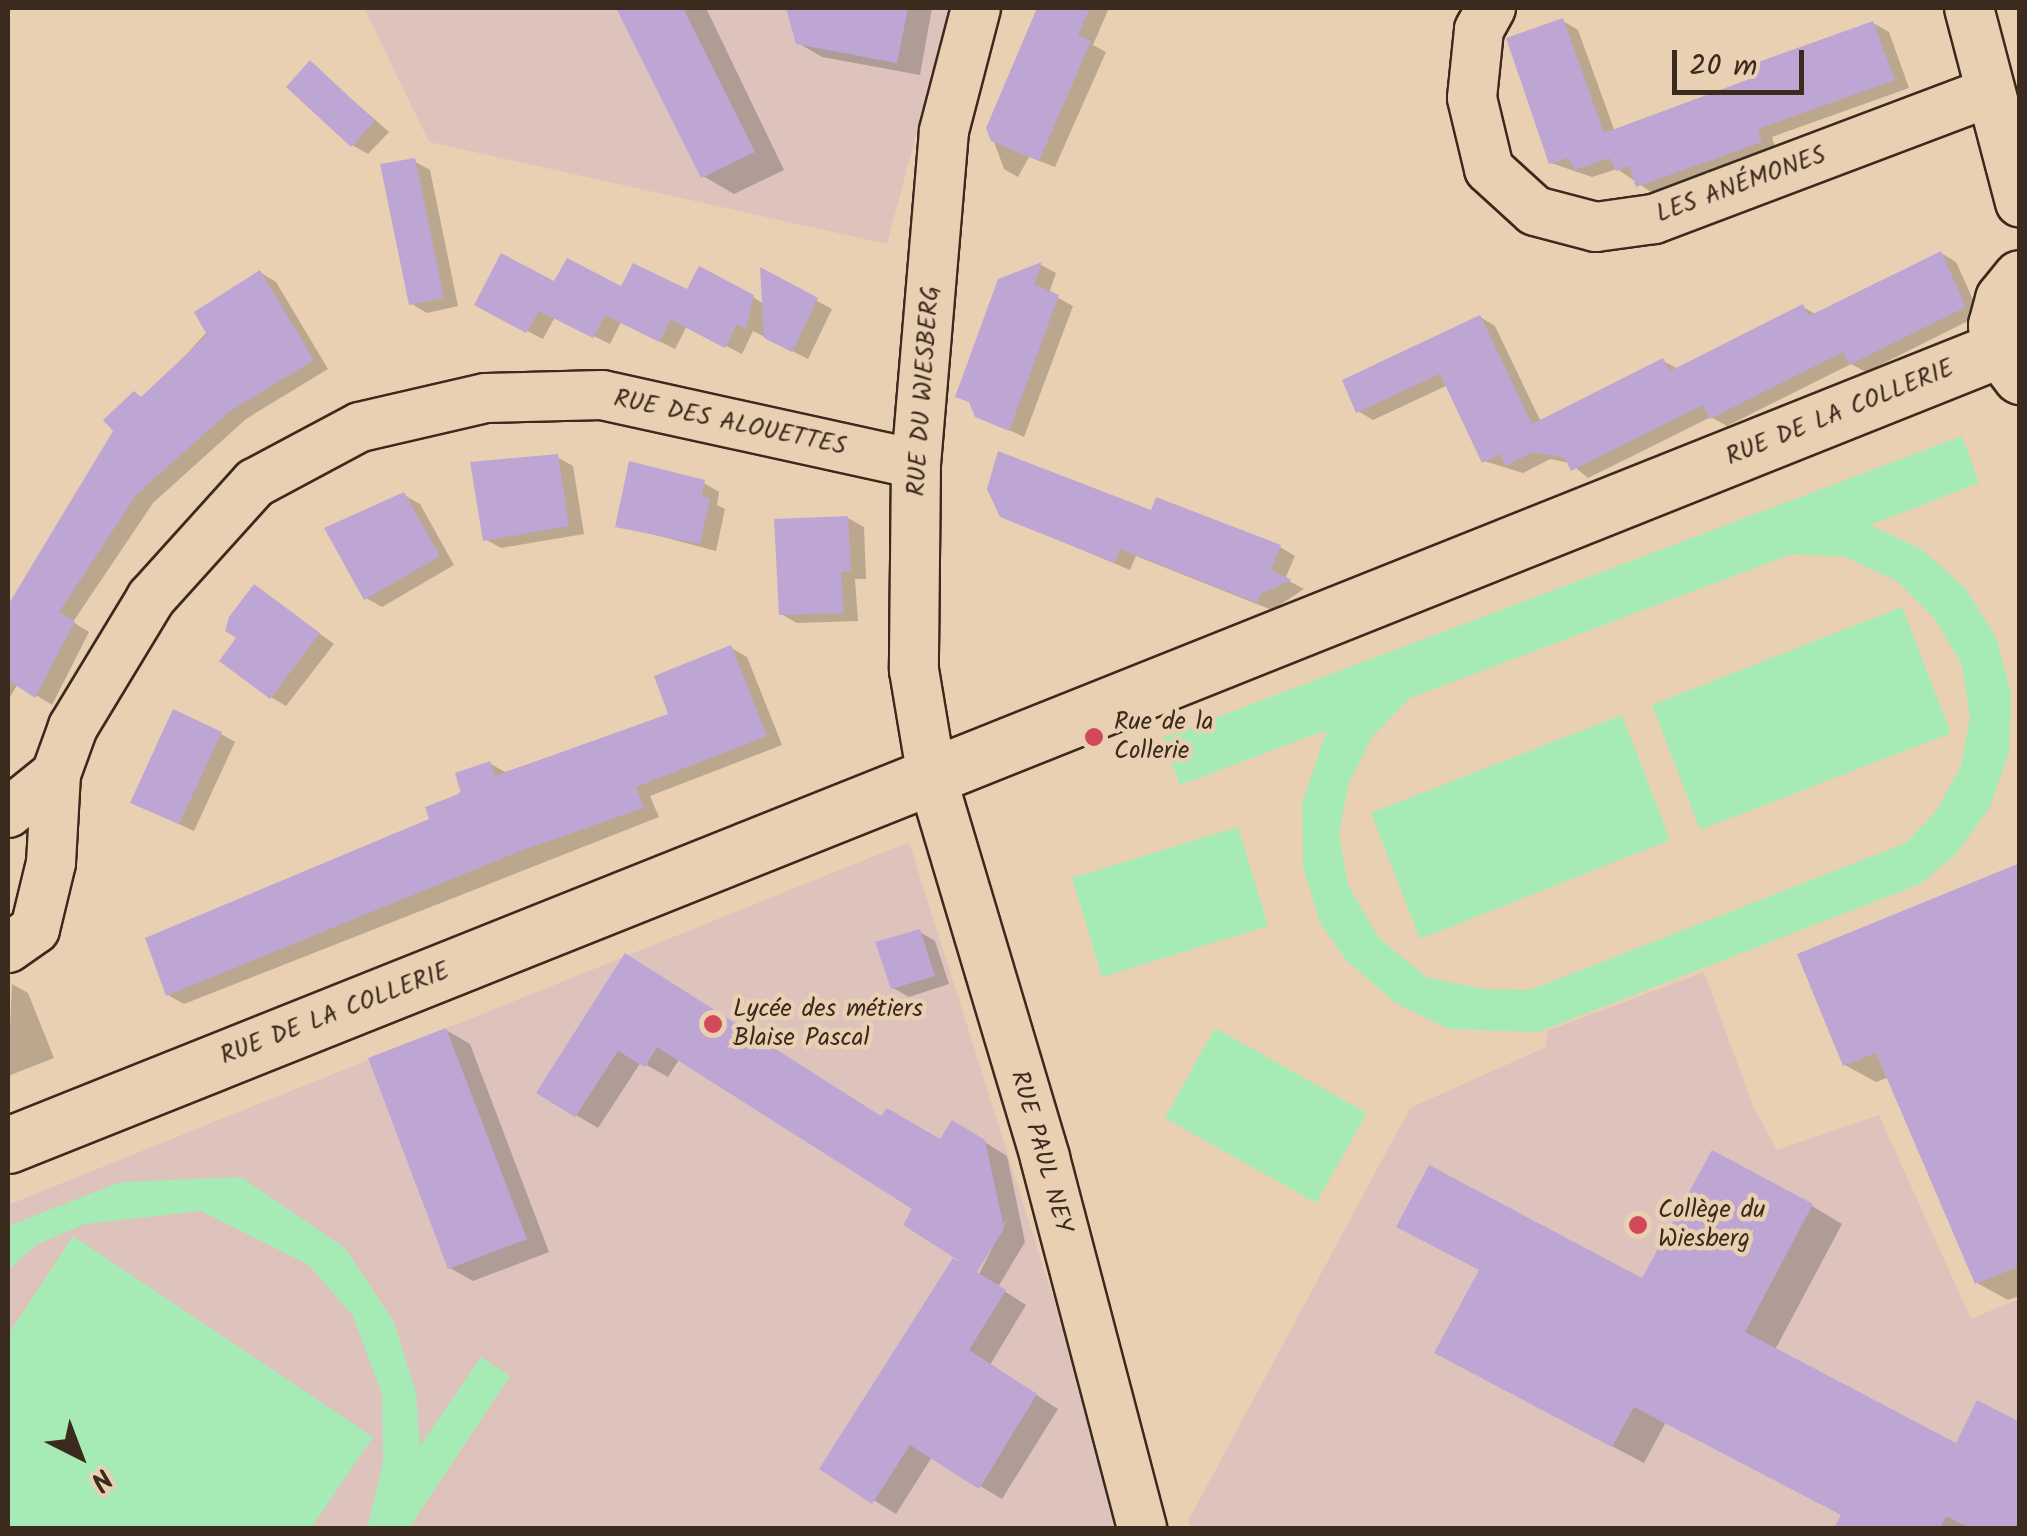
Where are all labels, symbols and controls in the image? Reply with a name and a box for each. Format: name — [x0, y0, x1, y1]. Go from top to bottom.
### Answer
scale bar — [1677, 30, 1810, 92]
text: 20 m — [1689, 43, 1757, 91]
street label: LES ANÉMONES — [1652, 140, 1830, 230]
street label: RUE DU WIESBERG — [902, 285, 946, 497]
street label: RUE DE LA COLLERIE — [1722, 354, 1958, 472]
street label: RUE DES ALOUETTES — [611, 384, 849, 462]
place label: Rue de la Collerie — [1114, 708, 1213, 767]
marker: Rue de la Collerie — [1083, 726, 1105, 748]
street label: RUE DE LA COLLERIE — [216, 956, 454, 1072]
place label: Lycée des métiers Blaise Pascal — [733, 995, 923, 1054]
marker: Lycée des métiers Blaise Pascal — [702, 1013, 724, 1035]
street label: RUE PAUL NEY — [1003, 1067, 1079, 1237]
place label: Collège du Wiesberg — [1658, 1196, 1765, 1255]
marker: Collège du Wiesberg — [1627, 1214, 1649, 1236]
north arrow — [30, 1406, 130, 1506]
text: N — [79, 1456, 122, 1501]

